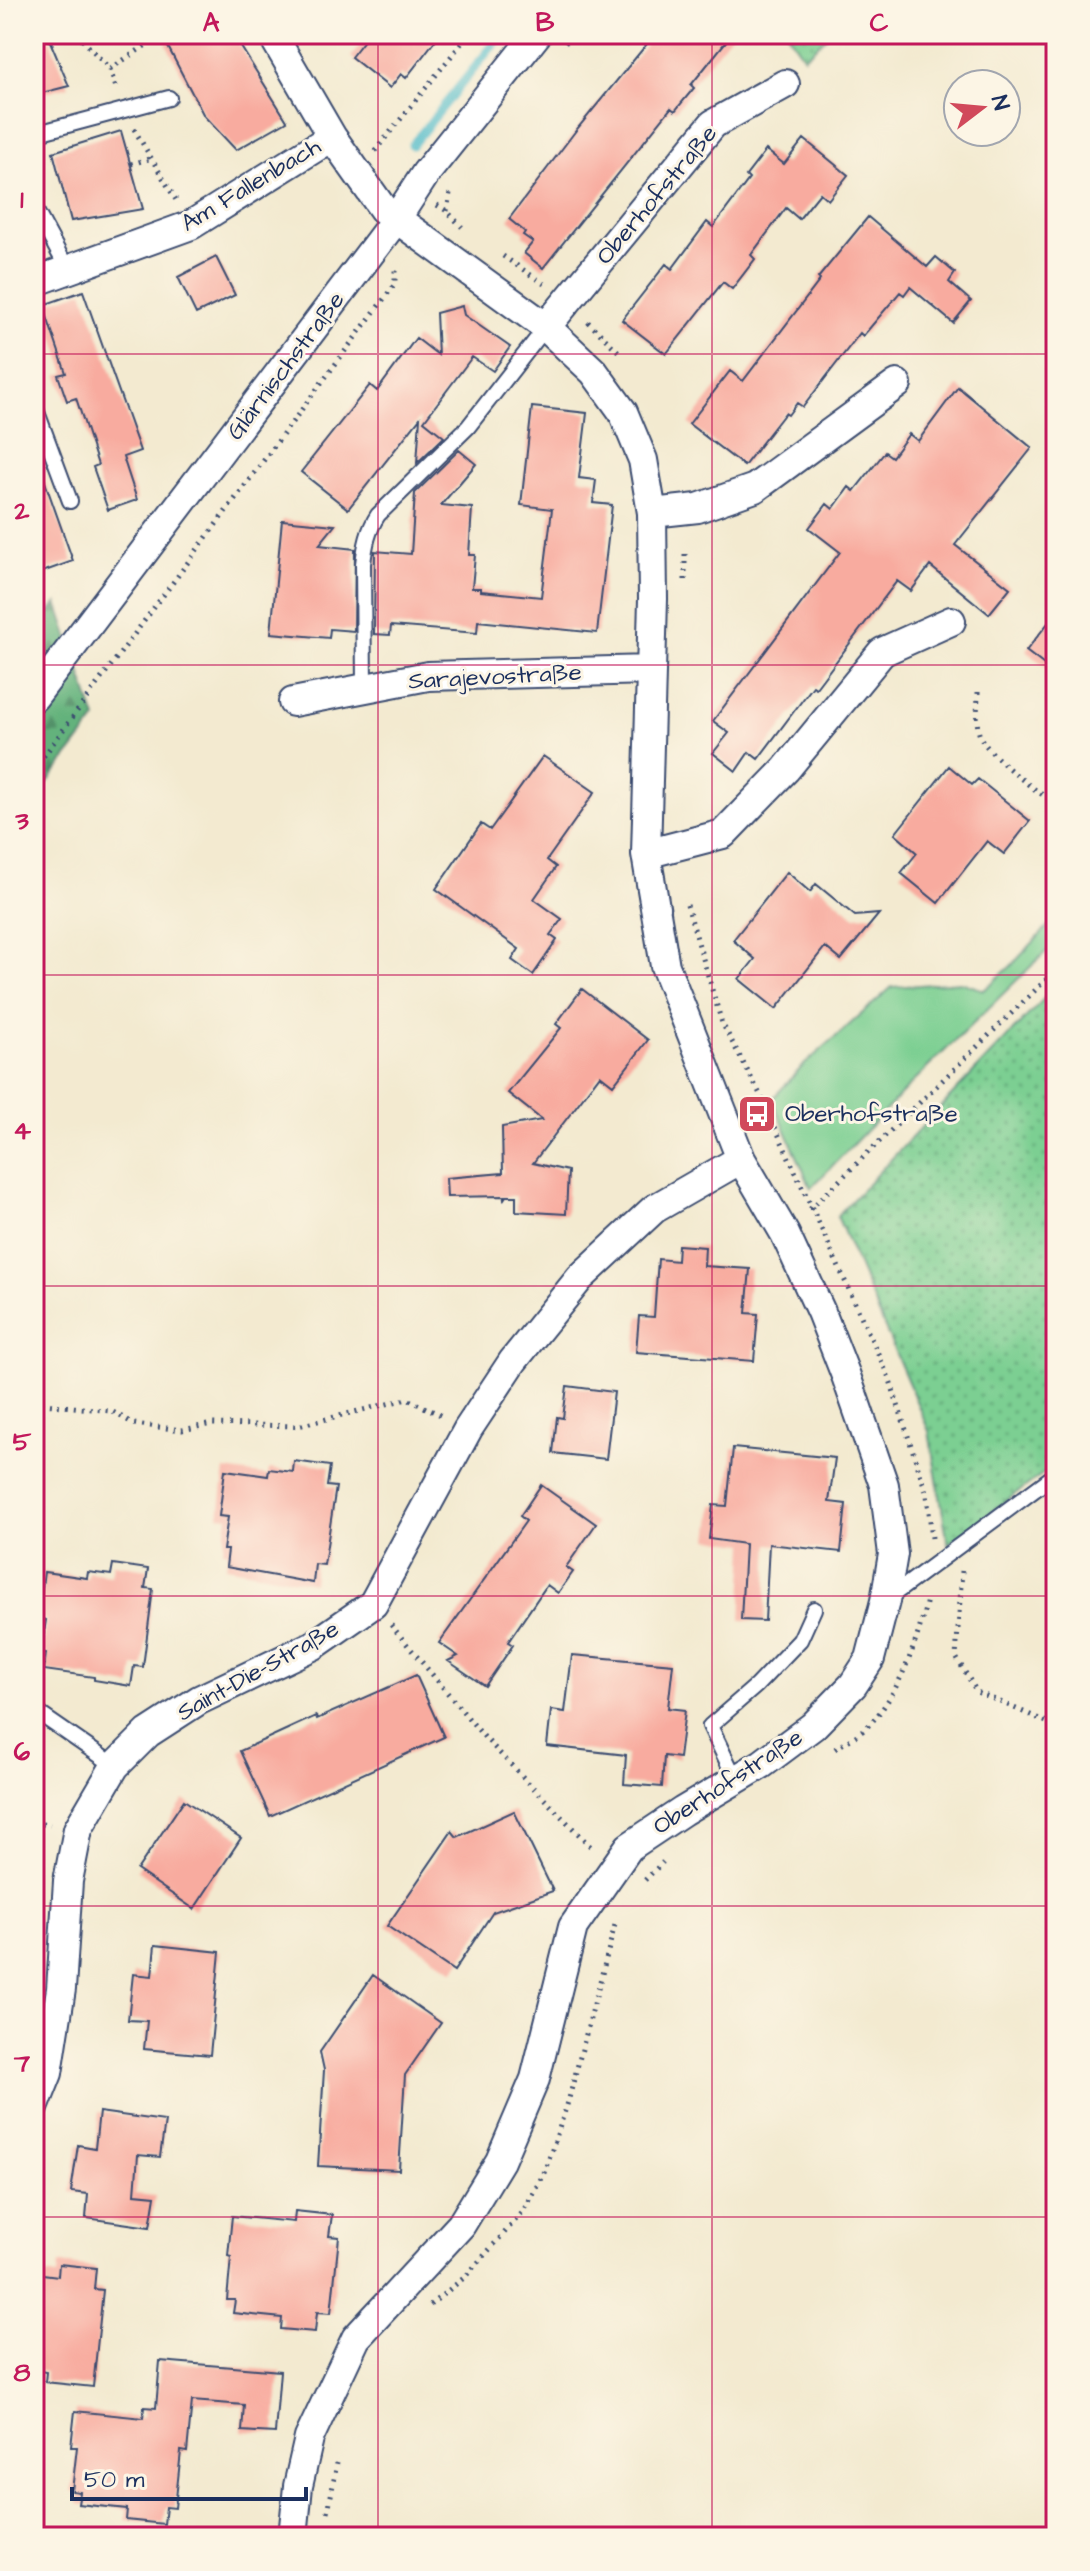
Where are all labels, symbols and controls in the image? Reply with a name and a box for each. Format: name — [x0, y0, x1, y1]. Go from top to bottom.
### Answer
text: A — [203, 5, 220, 41]
text: B — [536, 5, 555, 41]
text: C — [870, 5, 889, 41]
north arrow — [942, 68, 1022, 148]
text: N — [983, 92, 1017, 114]
street label: Oberhofstraße — [588, 118, 726, 272]
street label: Am Fallenbach — [175, 130, 327, 240]
text: 1 — [20, 182, 24, 218]
street label: Glärnischstraße — [219, 285, 353, 447]
text: 2 — [14, 493, 30, 529]
street label: Sarajevostraße — [407, 655, 583, 699]
text: 3 — [14, 803, 29, 839]
bus stop icon: Oberhofstraße — [736, 1093, 778, 1135]
place label: Oberhofstraße — [785, 1097, 958, 1131]
text: 4 — [13, 1113, 31, 1149]
text: 5 — [13, 1424, 32, 1460]
street label: Saint-Die-Straße — [171, 1612, 345, 1730]
street label: Oberhofstraße — [646, 1721, 810, 1843]
text: 6 — [14, 1734, 31, 1770]
text: 7 — [13, 2045, 30, 2081]
text: 8 — [14, 2355, 31, 2391]
scale bar — [72, 2451, 306, 2501]
text: 50 m — [84, 2463, 145, 2497]

